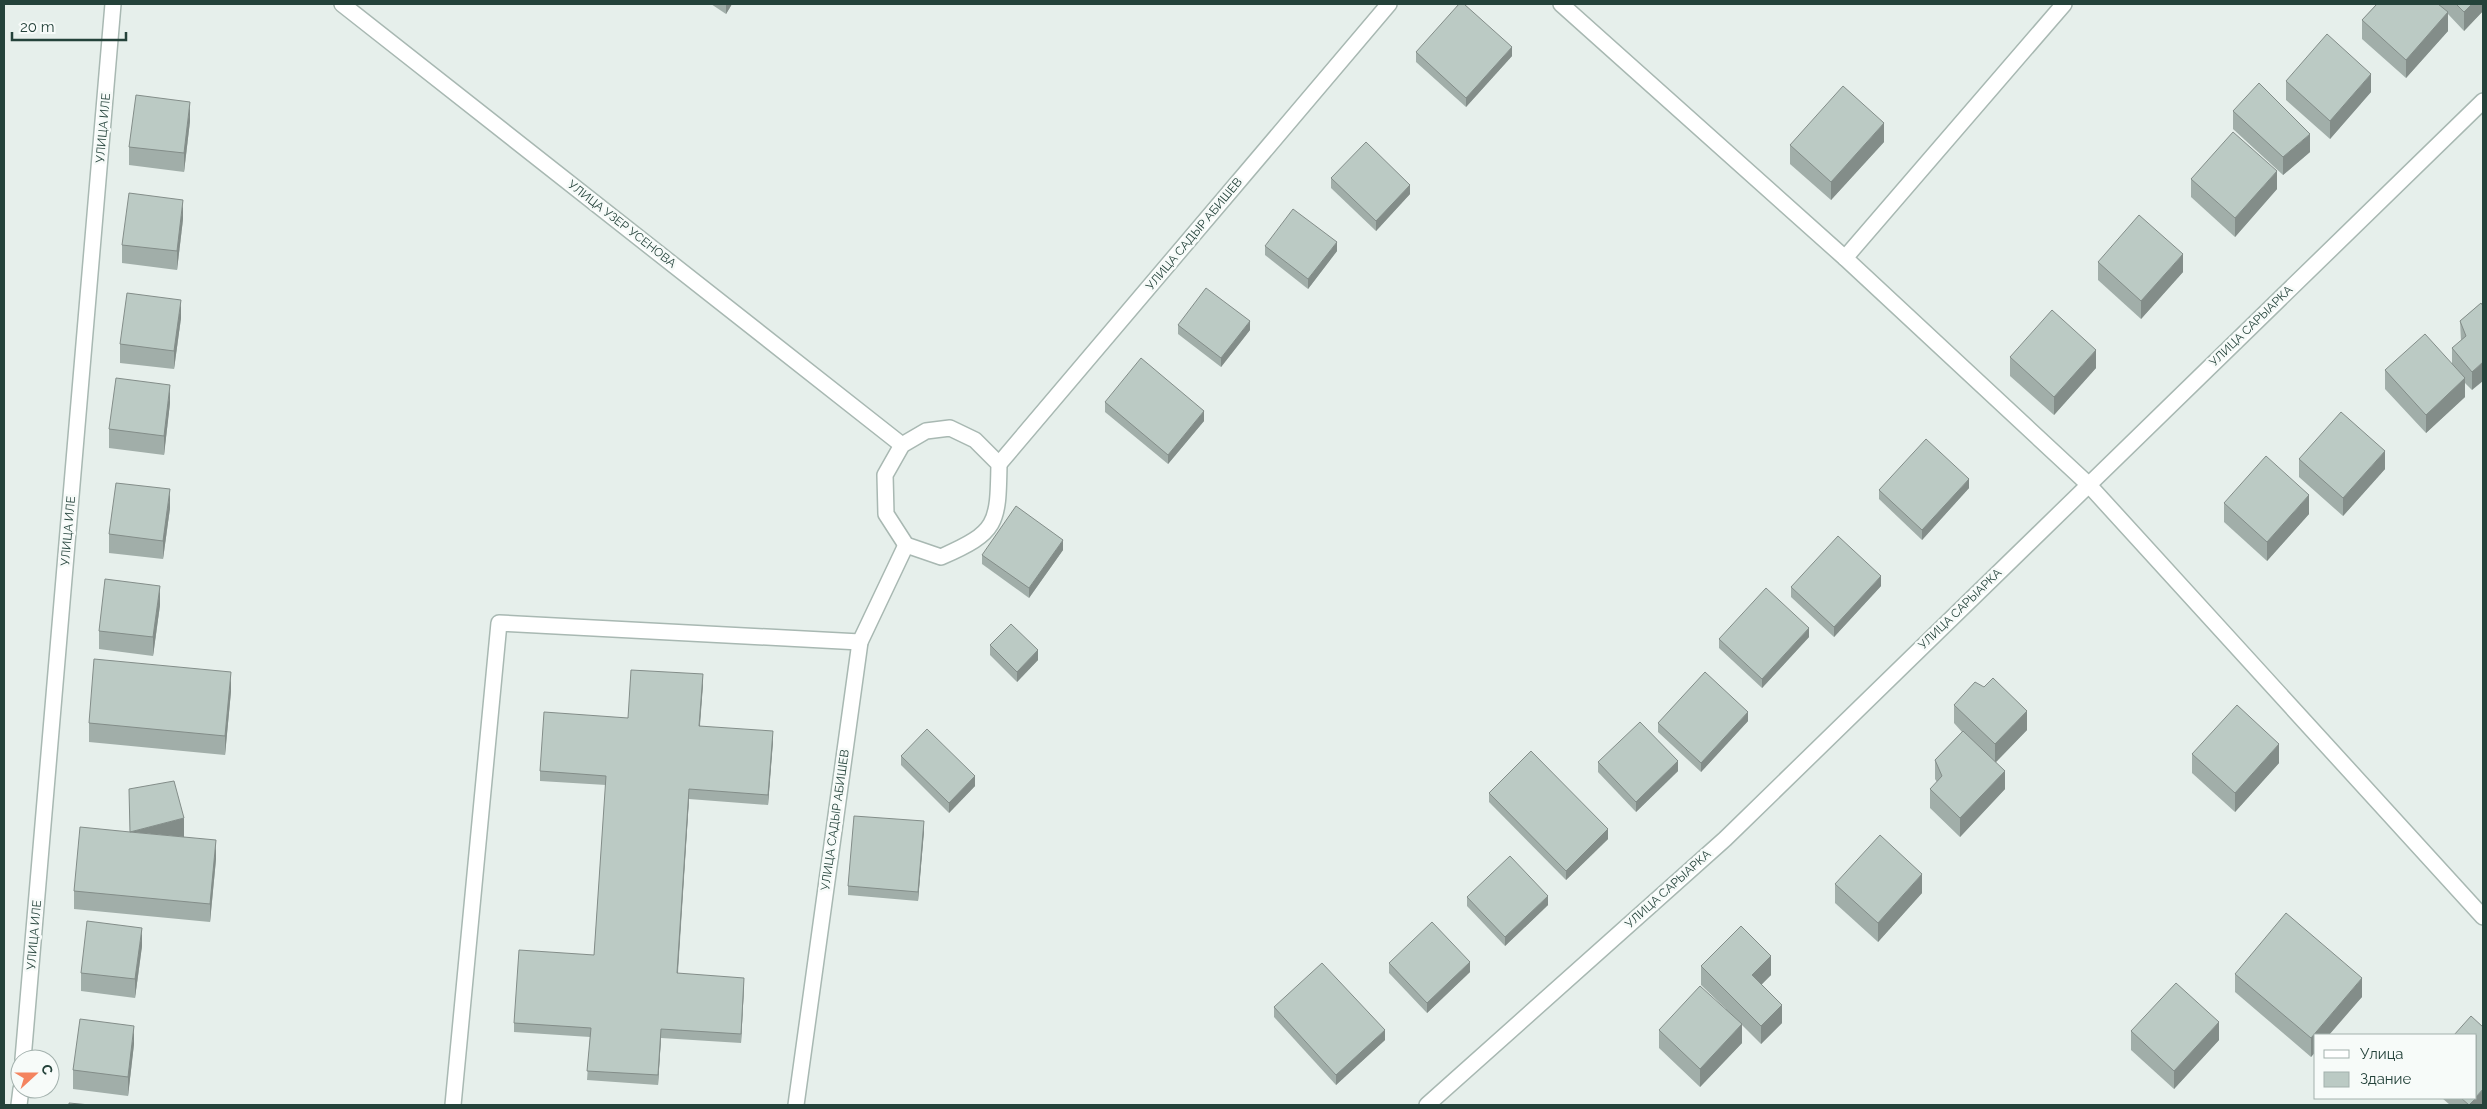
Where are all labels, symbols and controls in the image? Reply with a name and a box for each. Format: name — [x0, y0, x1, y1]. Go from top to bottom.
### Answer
scale bar — [12, 10, 126, 42]
text: 20 m — [20, 18, 55, 36]
street label: УЛИЦА ИЛЕ — [93, 93, 113, 163]
street label: УЛИЦА САДЫР АБИШЕВ — [1143, 175, 1245, 293]
street label: УЛИЦА УЗЕР УСЕНОВА — [565, 177, 679, 271]
street label: УЛИЦА САРЫАРКА — [2207, 283, 2295, 369]
street label: УЛИЦА ИЛЕ — [58, 496, 78, 566]
street label: УЛИЦА САРЫАРКА — [1916, 566, 2004, 652]
street label: УЛИЦА САДЫР АБИШЕВ — [818, 749, 852, 891]
street label: УЛИЦА САРЫАРКА — [1622, 847, 1714, 931]
street label: УЛИЦА ИЛЕ — [24, 900, 44, 970]
legend — [2314, 1034, 2477, 1099]
text: Улица — [2360, 1045, 2404, 1063]
north arrow — [10, 1049, 60, 1099]
text: С — [38, 1062, 56, 1077]
text: Здание — [2360, 1070, 2412, 1088]

